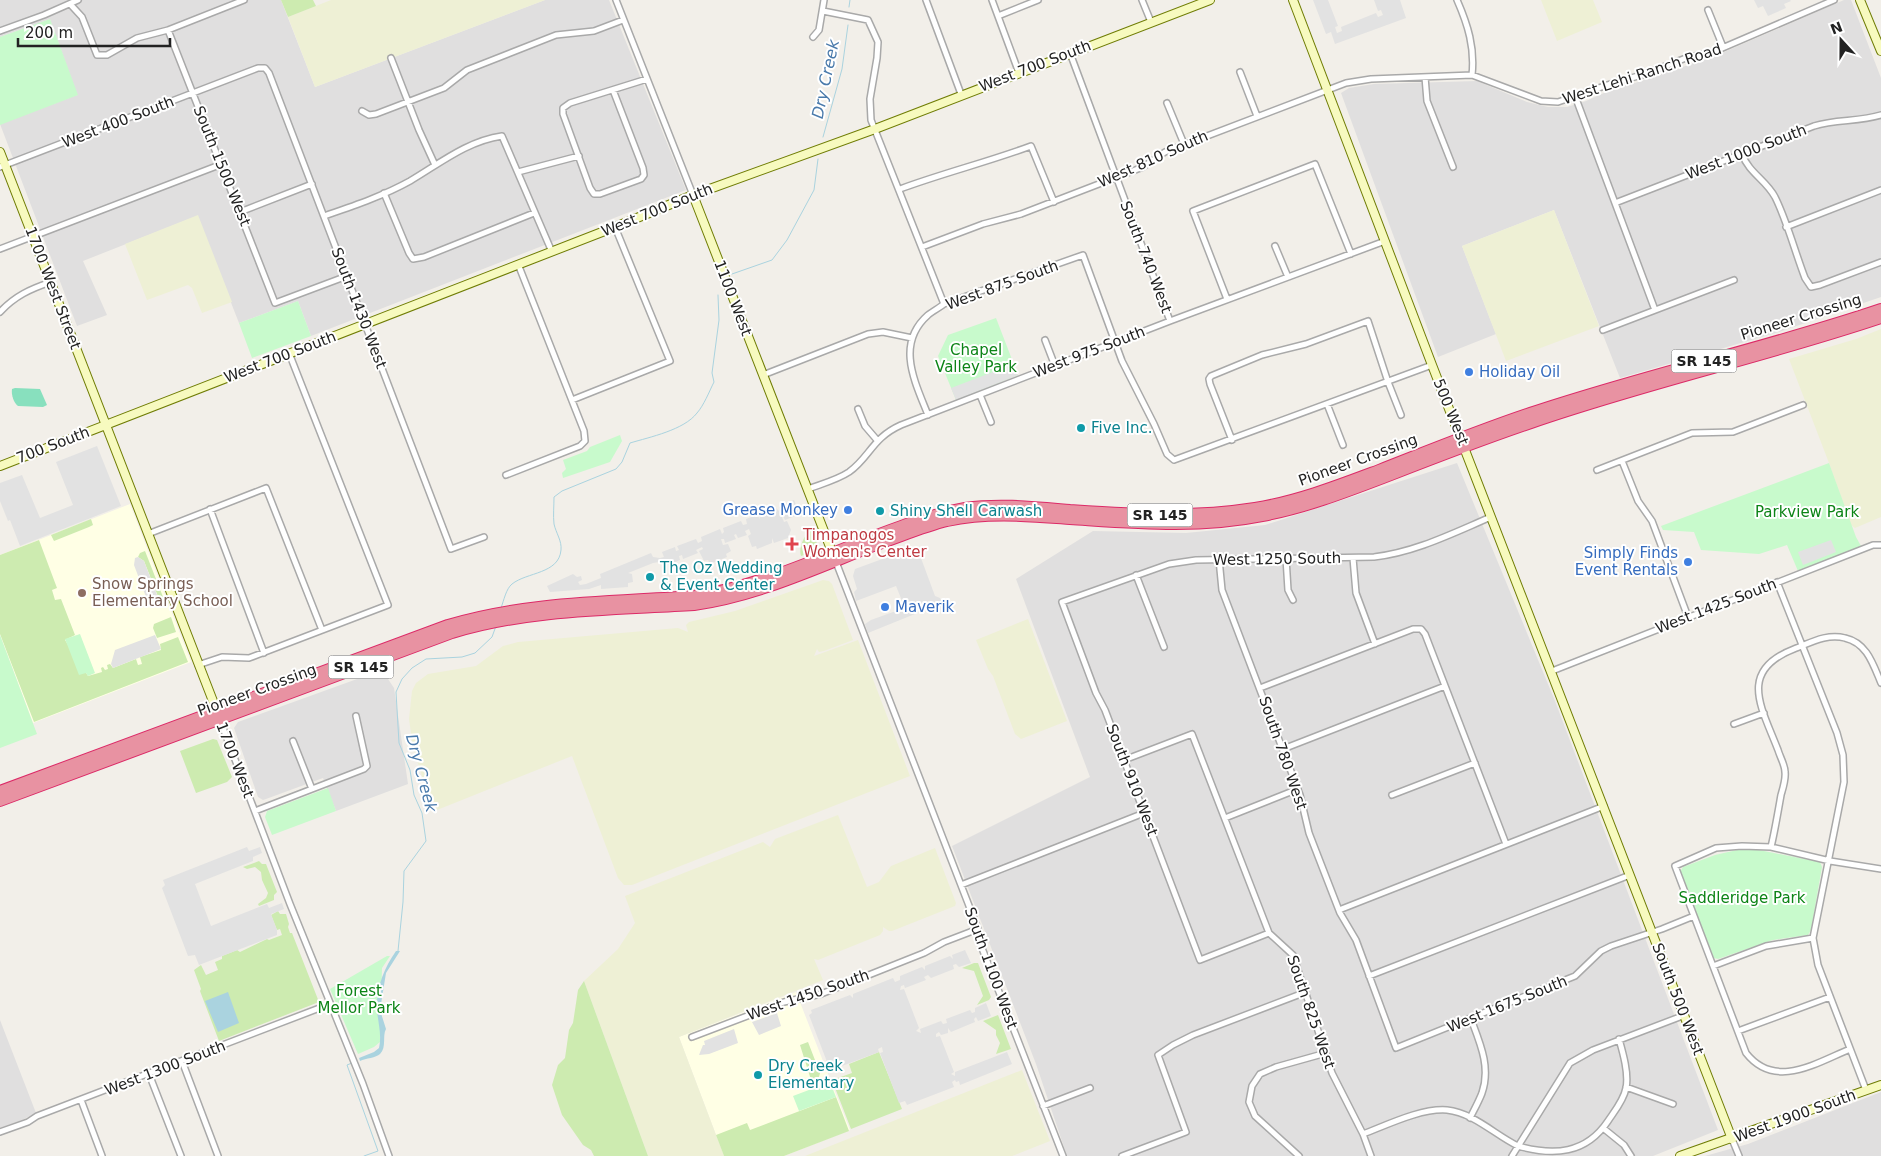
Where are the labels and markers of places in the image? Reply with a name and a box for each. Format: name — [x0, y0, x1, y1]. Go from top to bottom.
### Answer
place label: Holiday Oil — [1479, 363, 1560, 381]
marker: Holiday Oil — [1463, 366, 1475, 378]
place label: Five Inc. — [1091, 419, 1153, 437]
marker: Five Inc. — [1075, 422, 1087, 434]
place label: Grease Monkey — [722, 501, 838, 519]
place label: Shiny Shell Carwash — [890, 502, 1042, 520]
marker: Grease Monkey — [842, 504, 854, 516]
marker: Shiny Shell Carwash — [874, 505, 886, 517]
place label: Timpanogos Women's Center — [802, 526, 928, 561]
marker: Timpanogos Women's Center — [785, 537, 799, 551]
place label: Simply Finds Event Rentals — [1575, 544, 1678, 579]
marker: Simply Finds Event Rentals — [1682, 556, 1694, 568]
place label: The Oz Wedding & Event Center — [659, 559, 783, 594]
marker: The Oz Wedding & Event Center — [644, 571, 656, 583]
place label: Snow Springs Elementary School — [92, 575, 233, 610]
marker: Snow Springs Elementary School — [76, 587, 88, 599]
place label: Maverik — [895, 598, 955, 616]
marker: Maverik — [879, 601, 891, 613]
place label: Dry Creek Elementary — [768, 1057, 854, 1092]
marker: Dry Creek Elementary — [752, 1069, 764, 1081]

